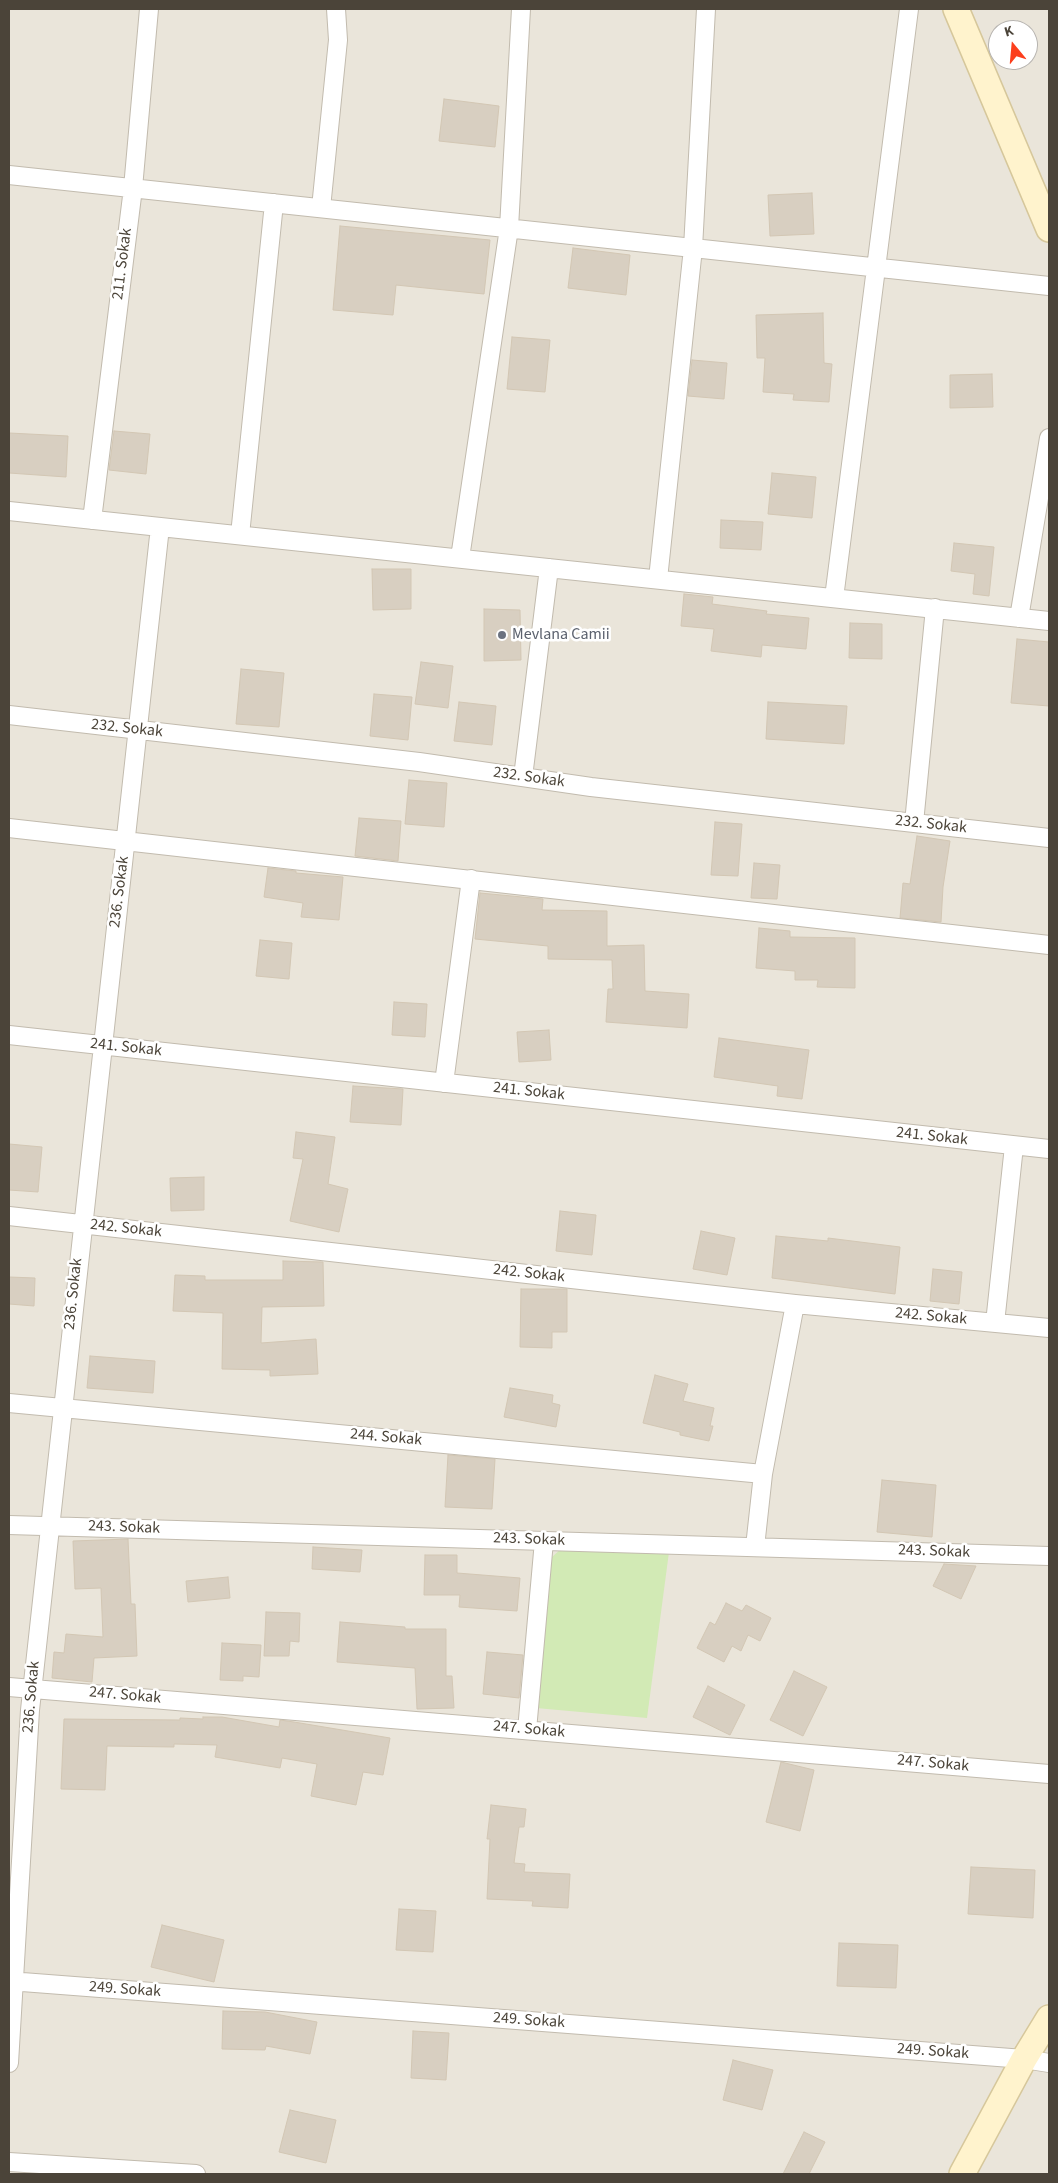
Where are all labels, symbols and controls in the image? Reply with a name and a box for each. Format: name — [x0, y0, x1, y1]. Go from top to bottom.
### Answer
north arrow — [988, 20, 1038, 70]
text: K — [1002, 21, 1016, 42]
street label: 211. Sokak — [109, 227, 137, 301]
place label: Mevlana Camii — [512, 625, 610, 645]
marker: Mevlana Camii — [496, 629, 508, 641]
street label: 232. Sokak — [90, 716, 164, 742]
street label: 232. Sokak — [492, 763, 566, 793]
street label: 232. Sokak — [894, 812, 968, 838]
street label: 236. Sokak — [106, 855, 134, 929]
street label: 241. Sokak — [89, 1035, 163, 1061]
street label: 241. Sokak — [492, 1079, 566, 1105]
street label: 241. Sokak — [895, 1124, 969, 1150]
street label: 242. Sokak — [89, 1216, 163, 1242]
street label: 236. Sokak — [61, 1257, 87, 1331]
street label: 242. Sokak — [492, 1261, 566, 1287]
street label: 242. Sokak — [894, 1304, 968, 1330]
street label: 244. Sokak — [349, 1425, 423, 1451]
street label: 243. Sokak — [88, 1517, 160, 1539]
street label: 243. Sokak — [493, 1529, 565, 1551]
street label: 243. Sokak — [898, 1541, 970, 1563]
street label: 236. Sokak — [19, 1660, 45, 1734]
street label: 247. Sokak — [88, 1683, 162, 1709]
street label: 247. Sokak — [492, 1717, 566, 1743]
street label: 247. Sokak — [896, 1751, 970, 1777]
street label: 249. Sokak — [88, 1978, 162, 2002]
street label: 249. Sokak — [492, 2009, 566, 2033]
street label: 249. Sokak — [896, 2040, 970, 2064]

